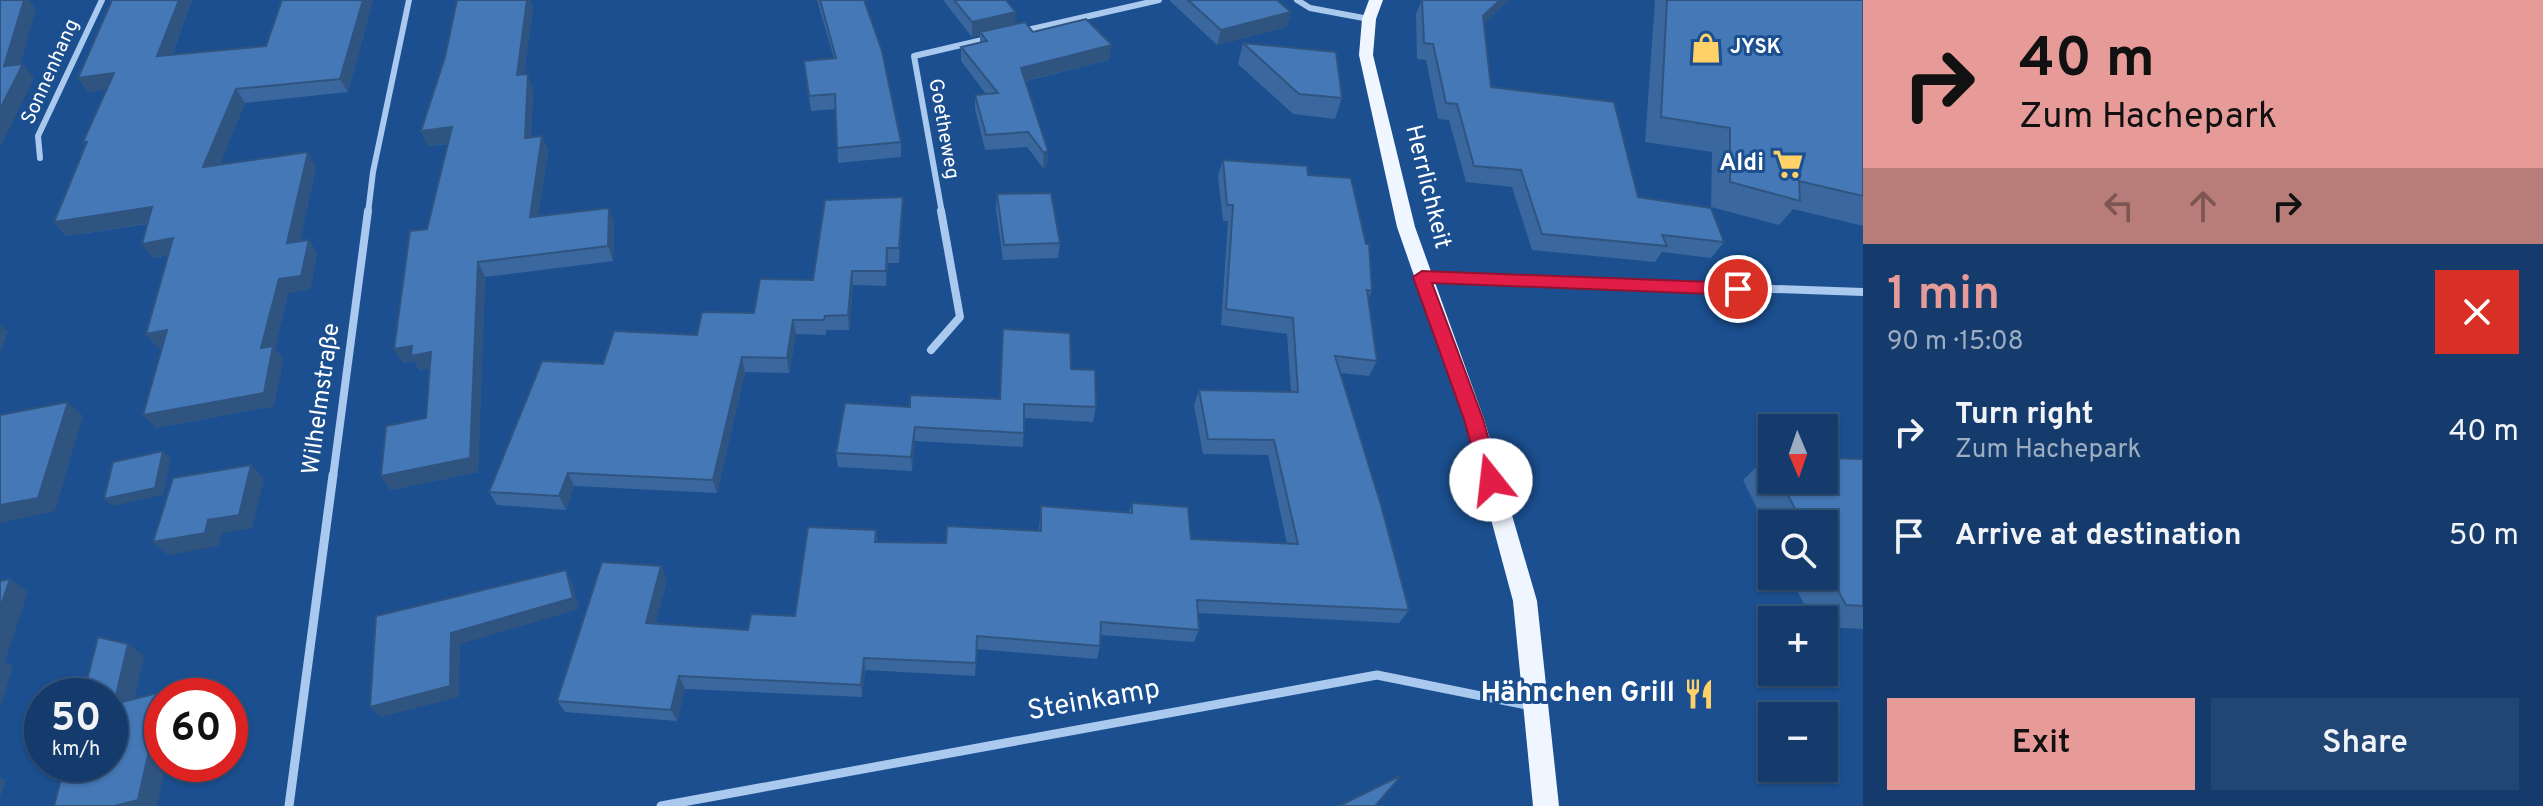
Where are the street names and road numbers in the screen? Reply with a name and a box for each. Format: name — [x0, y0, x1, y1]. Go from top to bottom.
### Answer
street label: Sonnenhang — [16, 15, 86, 129]
street label: Goetheweg — [921, 77, 965, 181]
street label: Herrlichkeit — [1397, 122, 1457, 252]
street label: Wilhelmstraße — [297, 321, 347, 477]
street label: Steinkamp — [1025, 672, 1163, 730]

